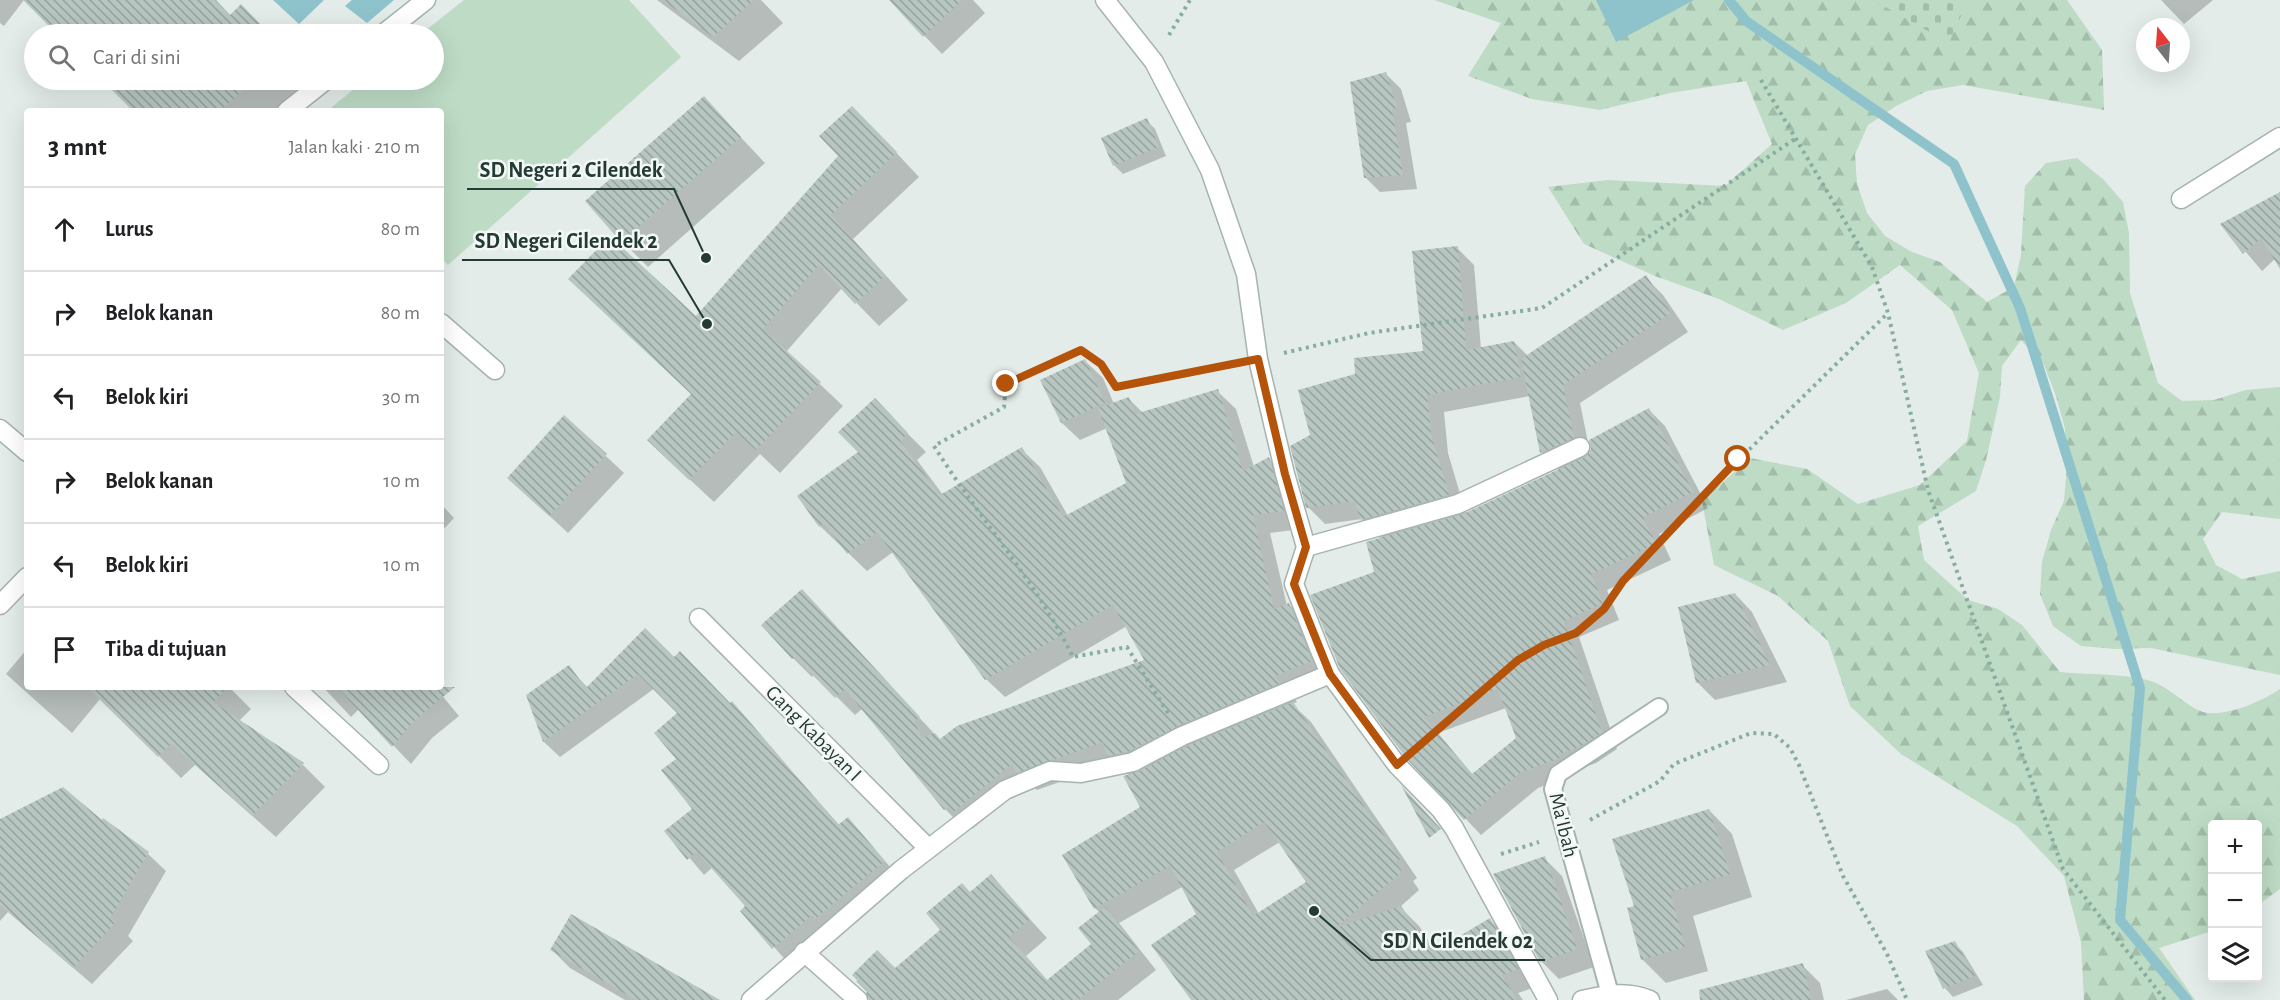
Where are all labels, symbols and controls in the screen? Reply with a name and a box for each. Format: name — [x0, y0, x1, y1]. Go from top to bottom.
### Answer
north arrow — [2136, 18, 2190, 72]
search box — [24, 24, 444, 90]
icon: search — [45, 41, 78, 74]
text: Cari di sini — [93, 46, 181, 68]
text: 3 mnt — [48, 134, 107, 160]
text: Jalan kaki · 210 m — [288, 137, 420, 157]
callout: SD Negeri 2 Cilendek — [467, 149, 674, 189]
text: SD Negeri 2 Cilendek — [479, 159, 663, 181]
icon: ahead — [48, 213, 81, 246]
text: Lurus — [105, 218, 154, 240]
text: 80 m — [381, 219, 420, 239]
callout: SD Negeri Cilendek 2 — [462, 220, 669, 260]
text: SD Negeri Cilendek 2 — [474, 230, 658, 252]
icon: right — [48, 297, 81, 330]
text: Belok kanan — [105, 302, 213, 324]
text: 80 m — [381, 303, 420, 323]
route end — [992, 370, 1018, 396]
icon: left — [48, 381, 81, 414]
text: Belok kiri — [105, 386, 189, 408]
text: 30 m — [382, 387, 420, 407]
route start — [1724, 445, 1750, 471]
icon: right — [48, 465, 81, 498]
text: Belok kanan — [105, 470, 213, 492]
text: 10 m — [383, 471, 420, 491]
icon: left — [48, 549, 81, 582]
text: Belok kiri — [105, 554, 189, 576]
text: 10 m — [383, 555, 420, 575]
icon: arrive — [48, 633, 81, 666]
text: Tiba di tujuan — [105, 638, 227, 660]
street label: Gang Kabayan I — [762, 681, 866, 785]
street label: Ma'Ibah — [1545, 791, 1582, 860]
map controls — [2208, 820, 2262, 982]
button: + — [2208, 820, 2262, 874]
button: − — [2208, 874, 2262, 928]
callout: SD N Cilendek 02 — [1371, 920, 1545, 960]
button: layers — [2208, 928, 2262, 982]
text: SD N Cilendek 02 — [1383, 930, 1533, 952]

